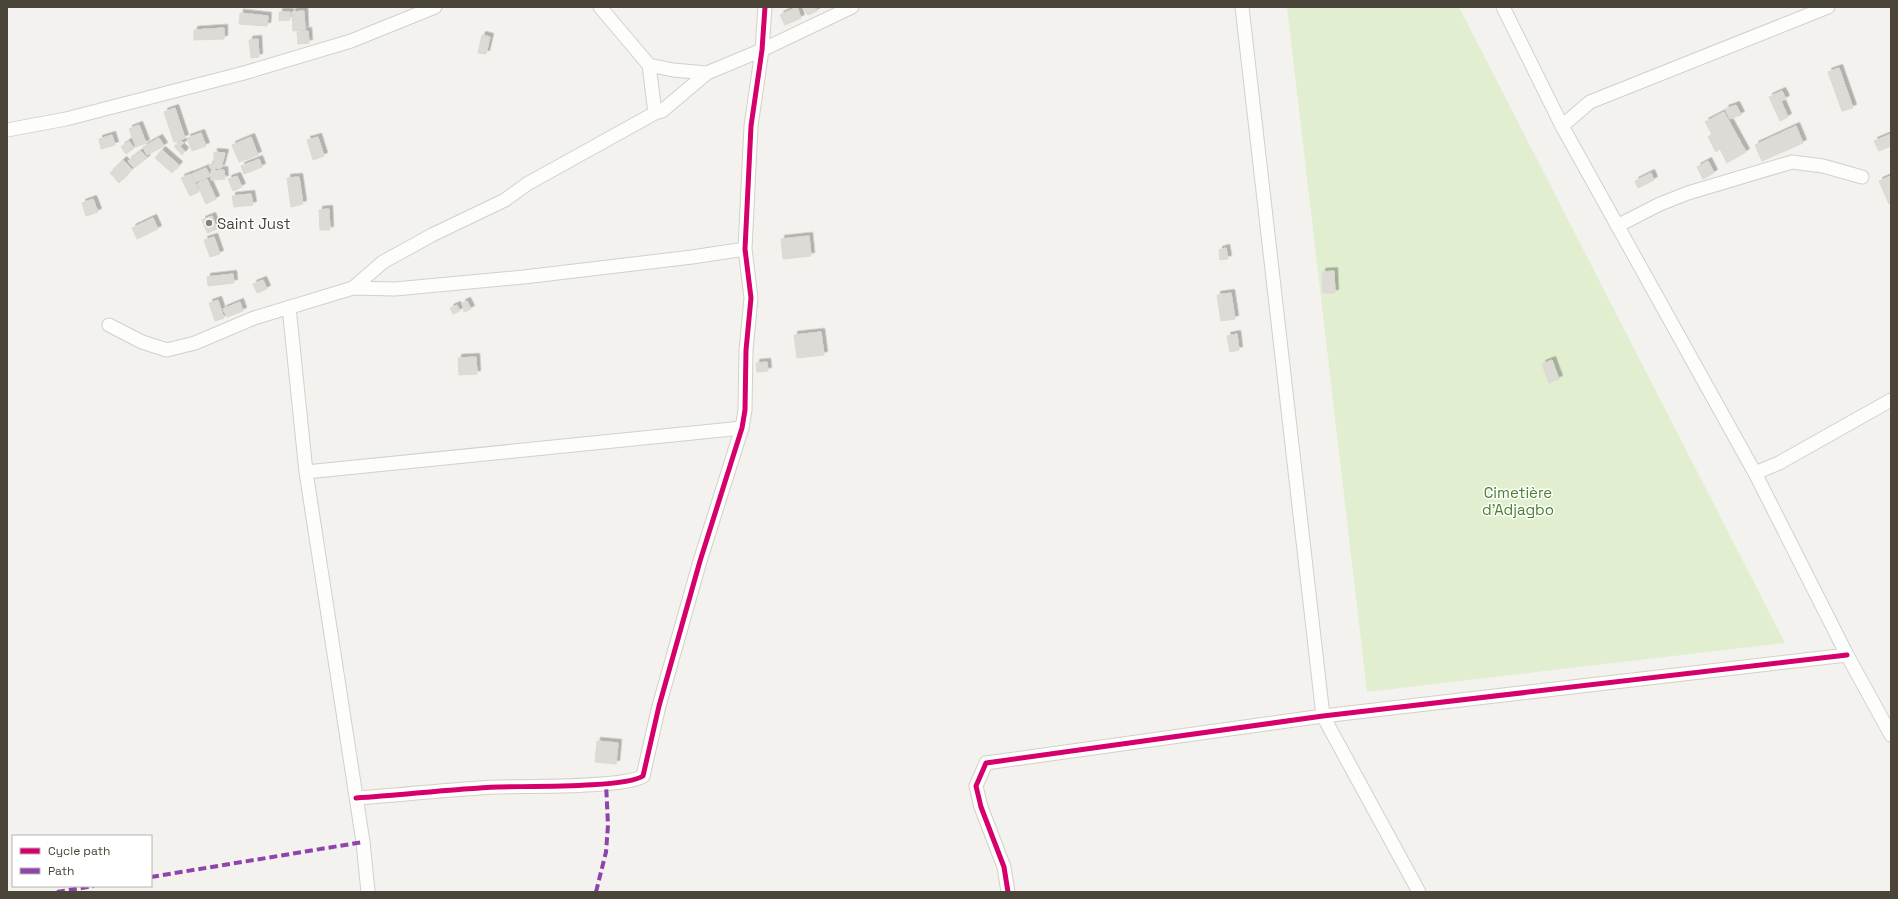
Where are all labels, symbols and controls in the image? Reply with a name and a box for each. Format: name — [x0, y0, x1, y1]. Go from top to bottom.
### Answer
place label: Saint Just — [217, 214, 291, 233]
marker: Saint Just — [204, 218, 214, 228]
park label: Cimetière d'Adjagbo — [1482, 483, 1554, 519]
legend — [12, 835, 152, 887]
text: Cycle path — [48, 843, 110, 859]
text: Path — [48, 863, 74, 879]

